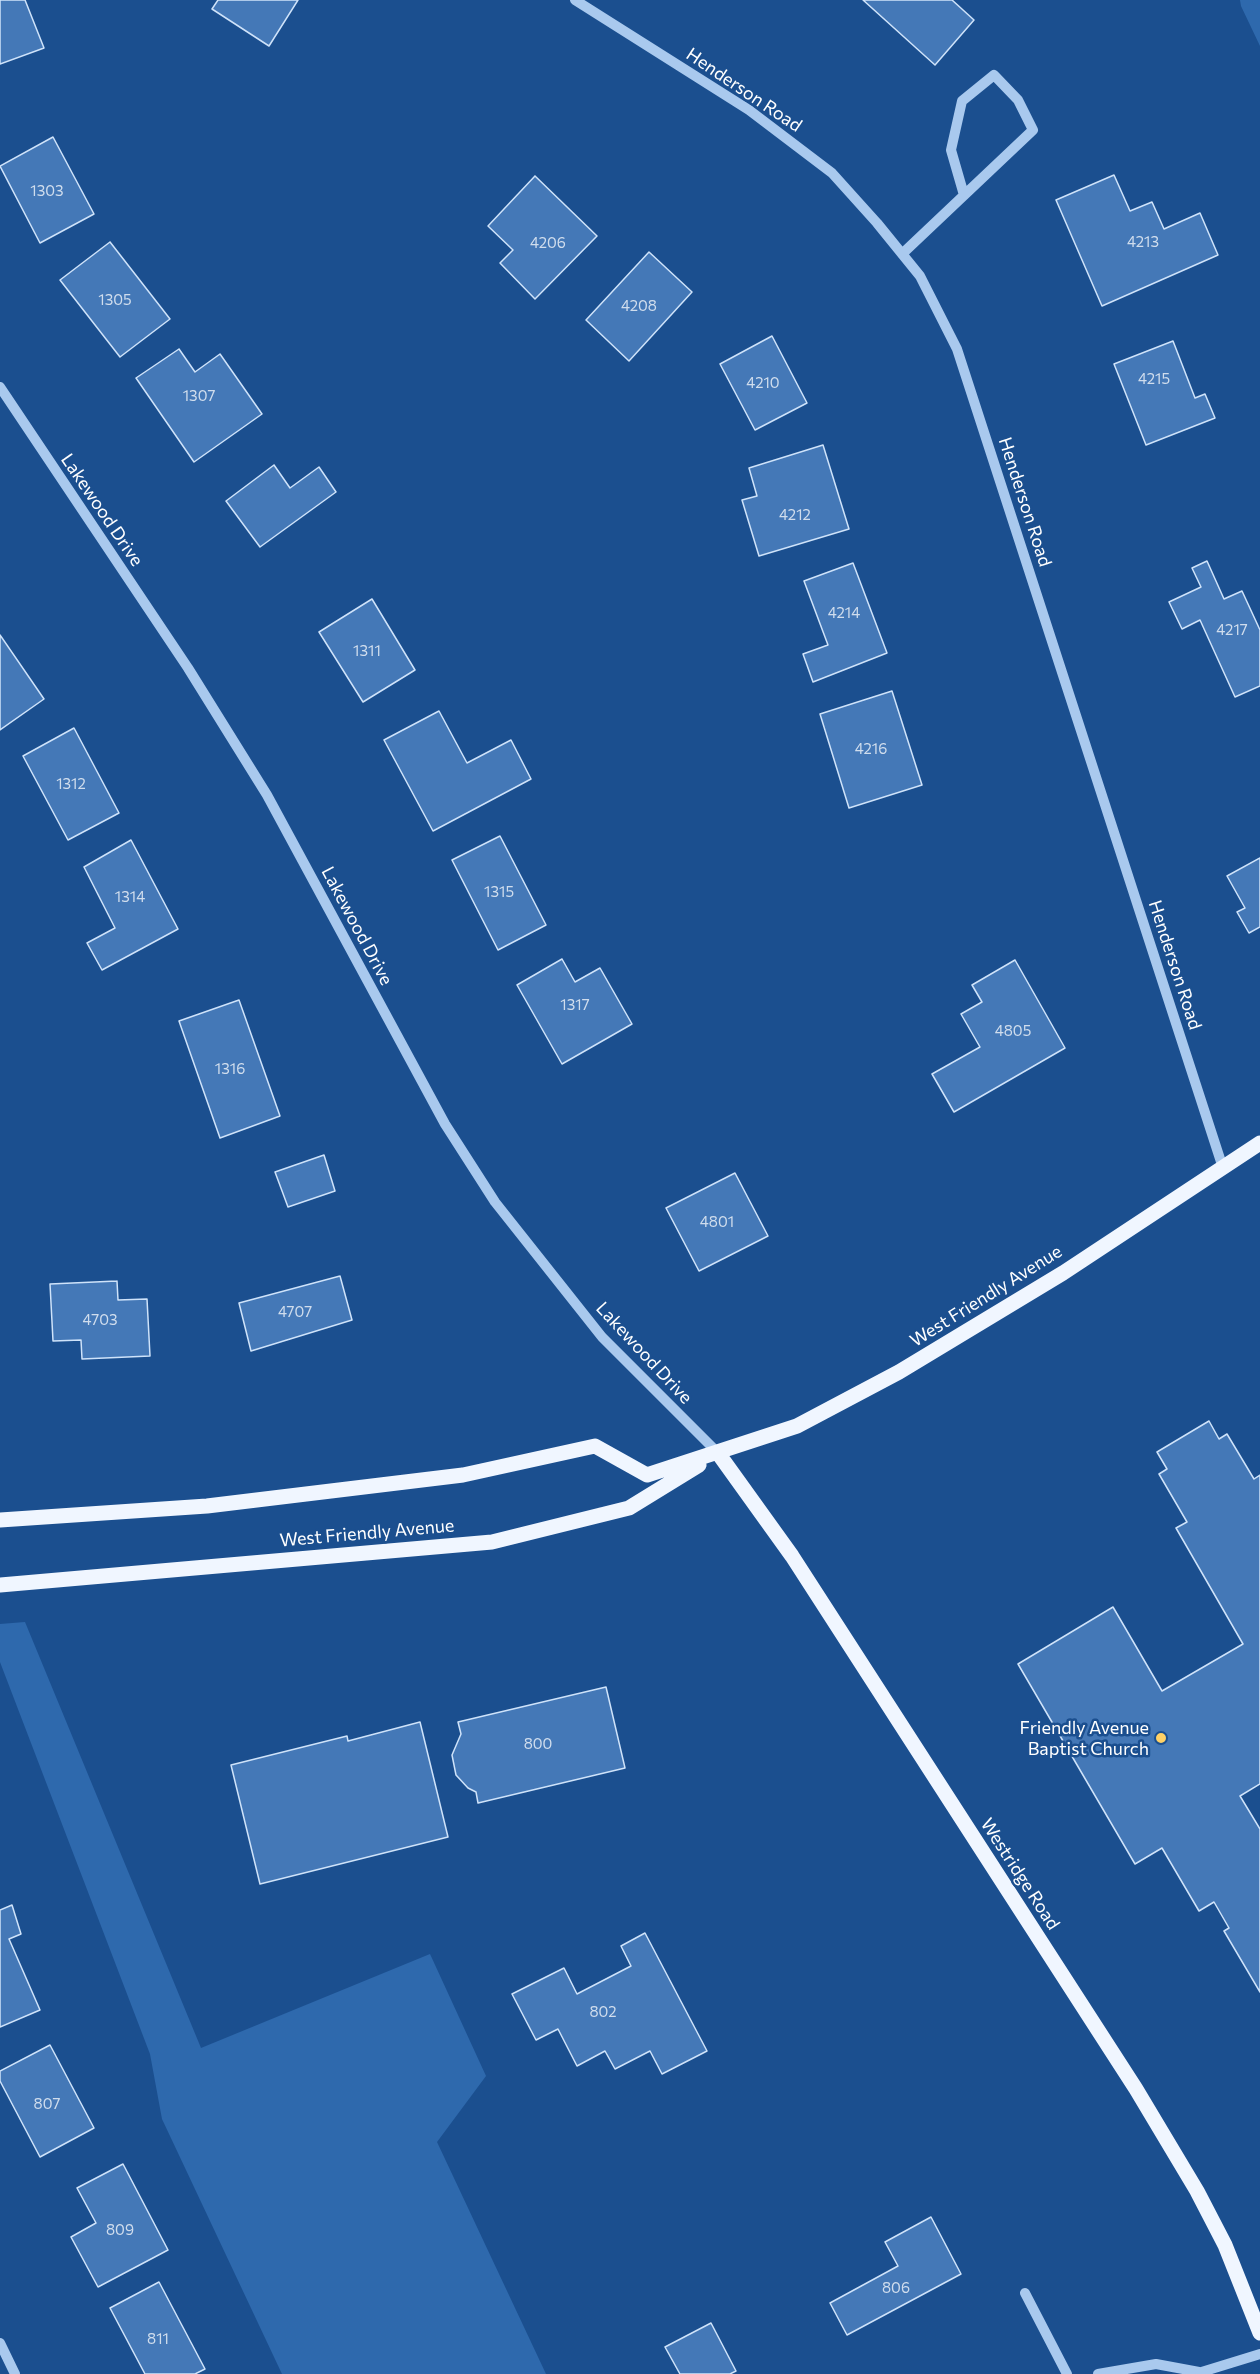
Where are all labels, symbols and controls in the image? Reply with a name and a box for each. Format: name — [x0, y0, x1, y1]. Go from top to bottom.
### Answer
street label: Henderson Road — [682, 43, 806, 137]
house number: 1303 — [30, 182, 64, 200]
house number: 4213 — [1127, 233, 1159, 251]
house number: 4206 — [530, 234, 566, 252]
house number: 1305 — [98, 291, 132, 309]
house number: 4208 — [621, 297, 657, 315]
house number: 4215 — [1138, 370, 1170, 388]
house number: 4210 — [746, 374, 780, 392]
house number: 1307 — [183, 387, 215, 405]
street label: Henderson Road — [994, 435, 1056, 569]
street label: Lakewood Drive — [56, 450, 148, 570]
house number: 4212 — [779, 506, 811, 524]
house number: 4214 — [828, 604, 860, 622]
house number: 4217 — [1216, 621, 1248, 639]
house number: 1311 — [353, 642, 381, 660]
house number: 4216 — [855, 740, 887, 758]
house number: 1312 — [56, 775, 86, 793]
street label: Lakewood Drive — [317, 863, 397, 989]
house number: 1315 — [484, 883, 514, 901]
house number: 1314 — [115, 888, 145, 906]
street label: Henderson Road — [1144, 898, 1206, 1032]
house number: 1317 — [560, 996, 590, 1014]
house number: 4805 — [995, 1022, 1031, 1040]
house number: 1316 — [215, 1060, 245, 1078]
house number: 4801 — [700, 1213, 734, 1231]
street label: West Friendly Avenue — [906, 1240, 1066, 1352]
street label: Lakewood Drive — [591, 1298, 697, 1408]
house number: 4707 — [278, 1303, 312, 1321]
house number: 4703 — [83, 1311, 117, 1329]
street label: West Friendly Avenue — [279, 1515, 455, 1551]
place label: Friendly Avenue Baptist Church — [1020, 1717, 1149, 1760]
marker: Friendly Avenue Baptist Church — [1154, 1731, 1168, 1745]
house number: 800 — [524, 1735, 552, 1753]
street label: Westridge Road — [976, 1814, 1064, 1934]
house number: 802 — [589, 2003, 617, 2021]
house number: 807 — [34, 2095, 60, 2113]
house number: 809 — [106, 2221, 134, 2239]
house number: 806 — [882, 2279, 910, 2297]
house number: 811 — [147, 2330, 169, 2348]

